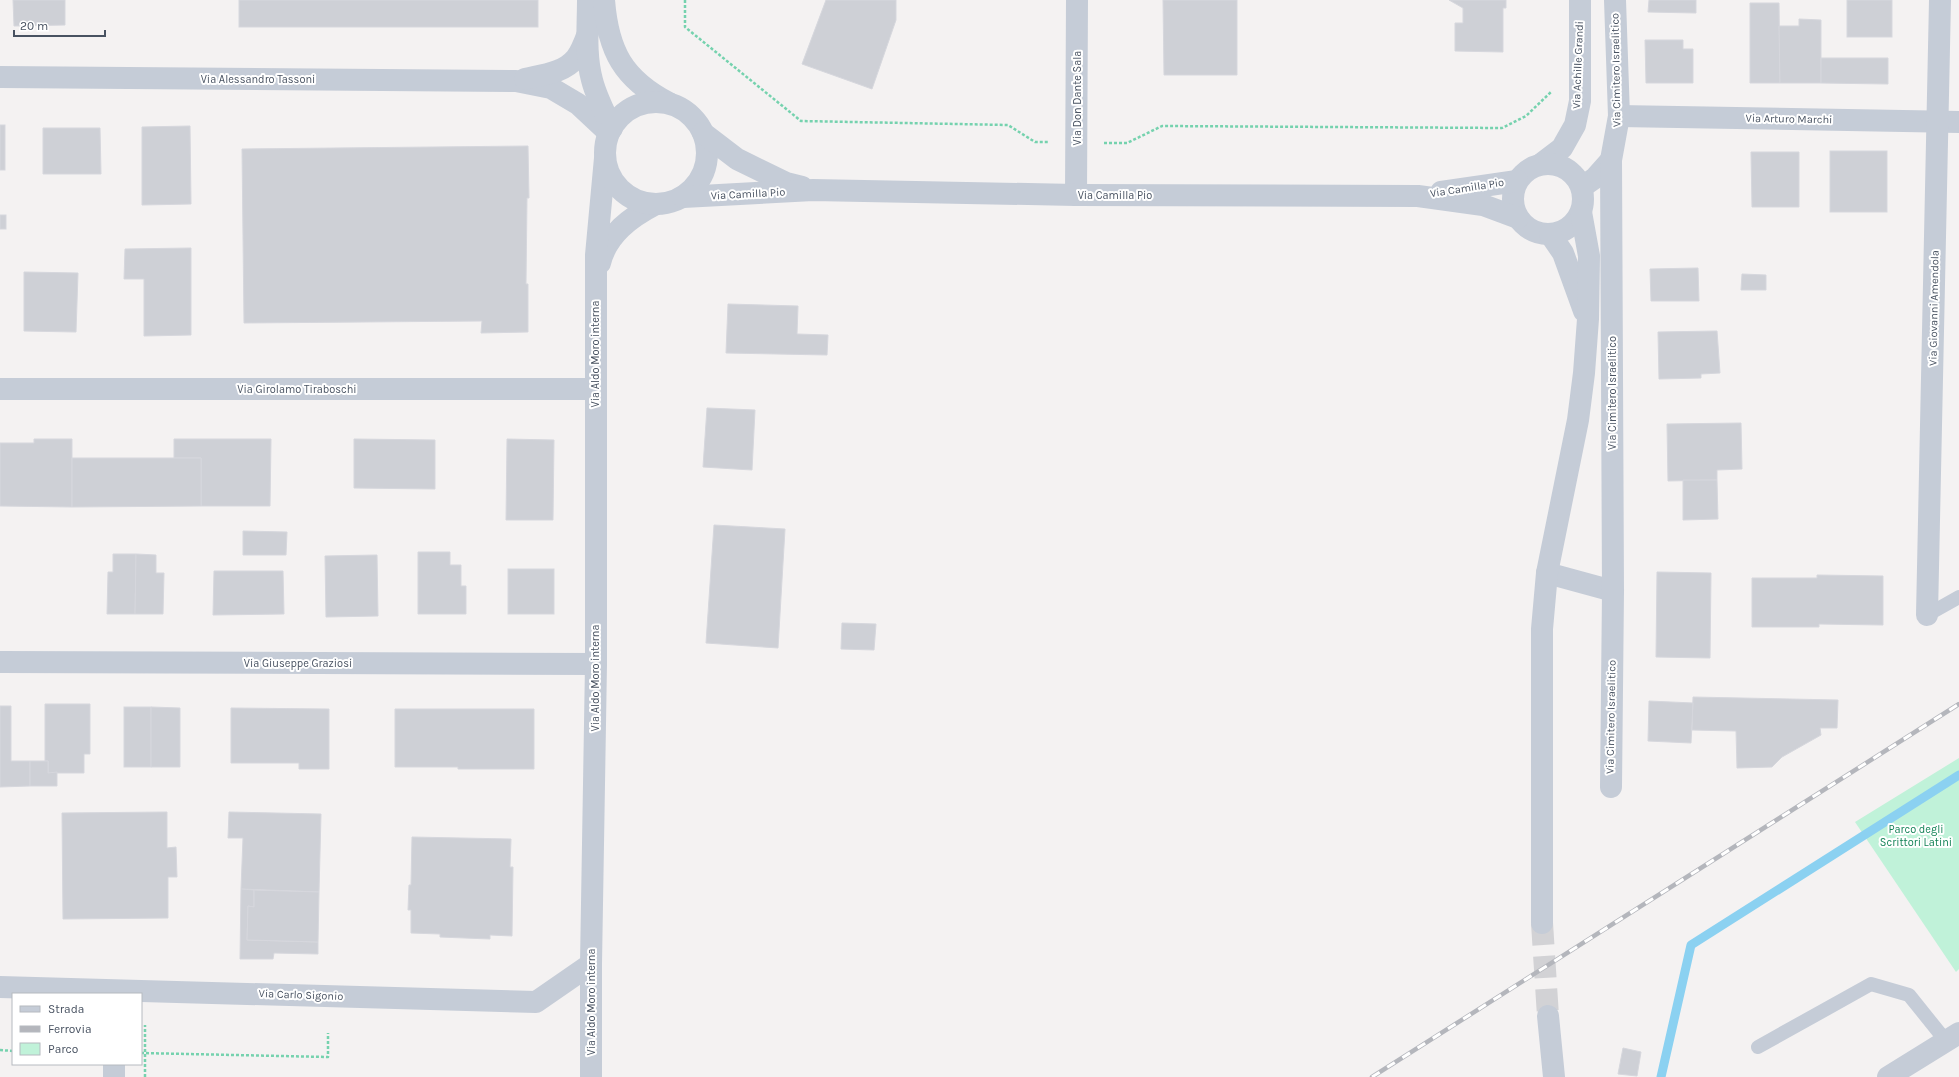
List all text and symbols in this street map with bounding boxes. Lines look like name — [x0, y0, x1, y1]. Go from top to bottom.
scale bar — [14, 12, 105, 38]
street label: Via Cimitero Israelitico — [1609, 13, 1623, 127]
text: 20 m — [20, 19, 48, 33]
street label: Via Achille Grandi — [1570, 21, 1586, 109]
street label: Via Don Dante Sala — [1071, 51, 1084, 145]
street label: Via Alessandro Tassoni — [201, 73, 315, 86]
street label: Via Arturo Marchi — [1746, 112, 1832, 126]
street label: Via Camilla Pio — [1429, 176, 1505, 200]
street label: Via Camilla Pio — [710, 186, 786, 202]
street label: Via Camilla Pio — [1078, 189, 1152, 202]
street label: Via Giovanni Amendola — [1926, 250, 1942, 366]
street label: Via Aldo Moro interna — [589, 301, 602, 407]
street label: Via Cimitero Israelitico — [1606, 336, 1619, 450]
street label: Via Girolamo Tiraboschi — [237, 383, 357, 396]
street label: Via Aldo Moro interna — [589, 625, 602, 731]
street label: Via Giuseppe Graziosi — [244, 657, 352, 670]
street label: Via Cimitero Israelitico — [1604, 660, 1618, 774]
park label: Parco degli Scrittori Latini — [1880, 823, 1952, 849]
street label: Via Aldo Moro interna — [585, 949, 598, 1055]
street label: Via Carlo Sigonio — [258, 987, 344, 1003]
legend — [12, 993, 142, 1065]
text: Strada — [48, 1002, 84, 1016]
text: Ferrovia — [48, 1022, 92, 1036]
text: Parco — [48, 1042, 78, 1056]

